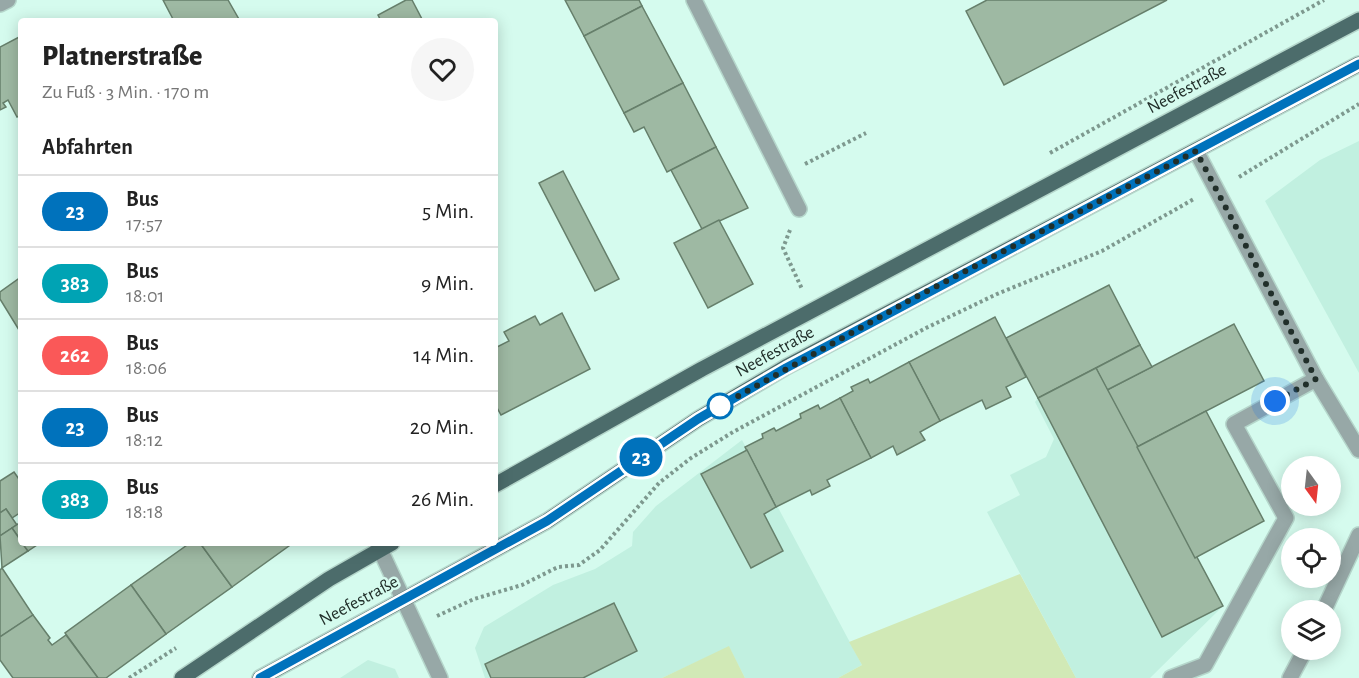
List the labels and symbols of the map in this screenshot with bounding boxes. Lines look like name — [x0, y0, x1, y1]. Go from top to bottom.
street label: Neefestraße — [1145, 61, 1229, 117]
street label: Neefestraße — [733, 323, 817, 381]
your location — [1260, 386, 1290, 416]
unlabelled marker — [707, 393, 733, 419]
line badge: 23 — [614, 438, 668, 476]
north arrow — [1281, 456, 1341, 516]
street label: Neefestraße — [317, 573, 401, 629]

